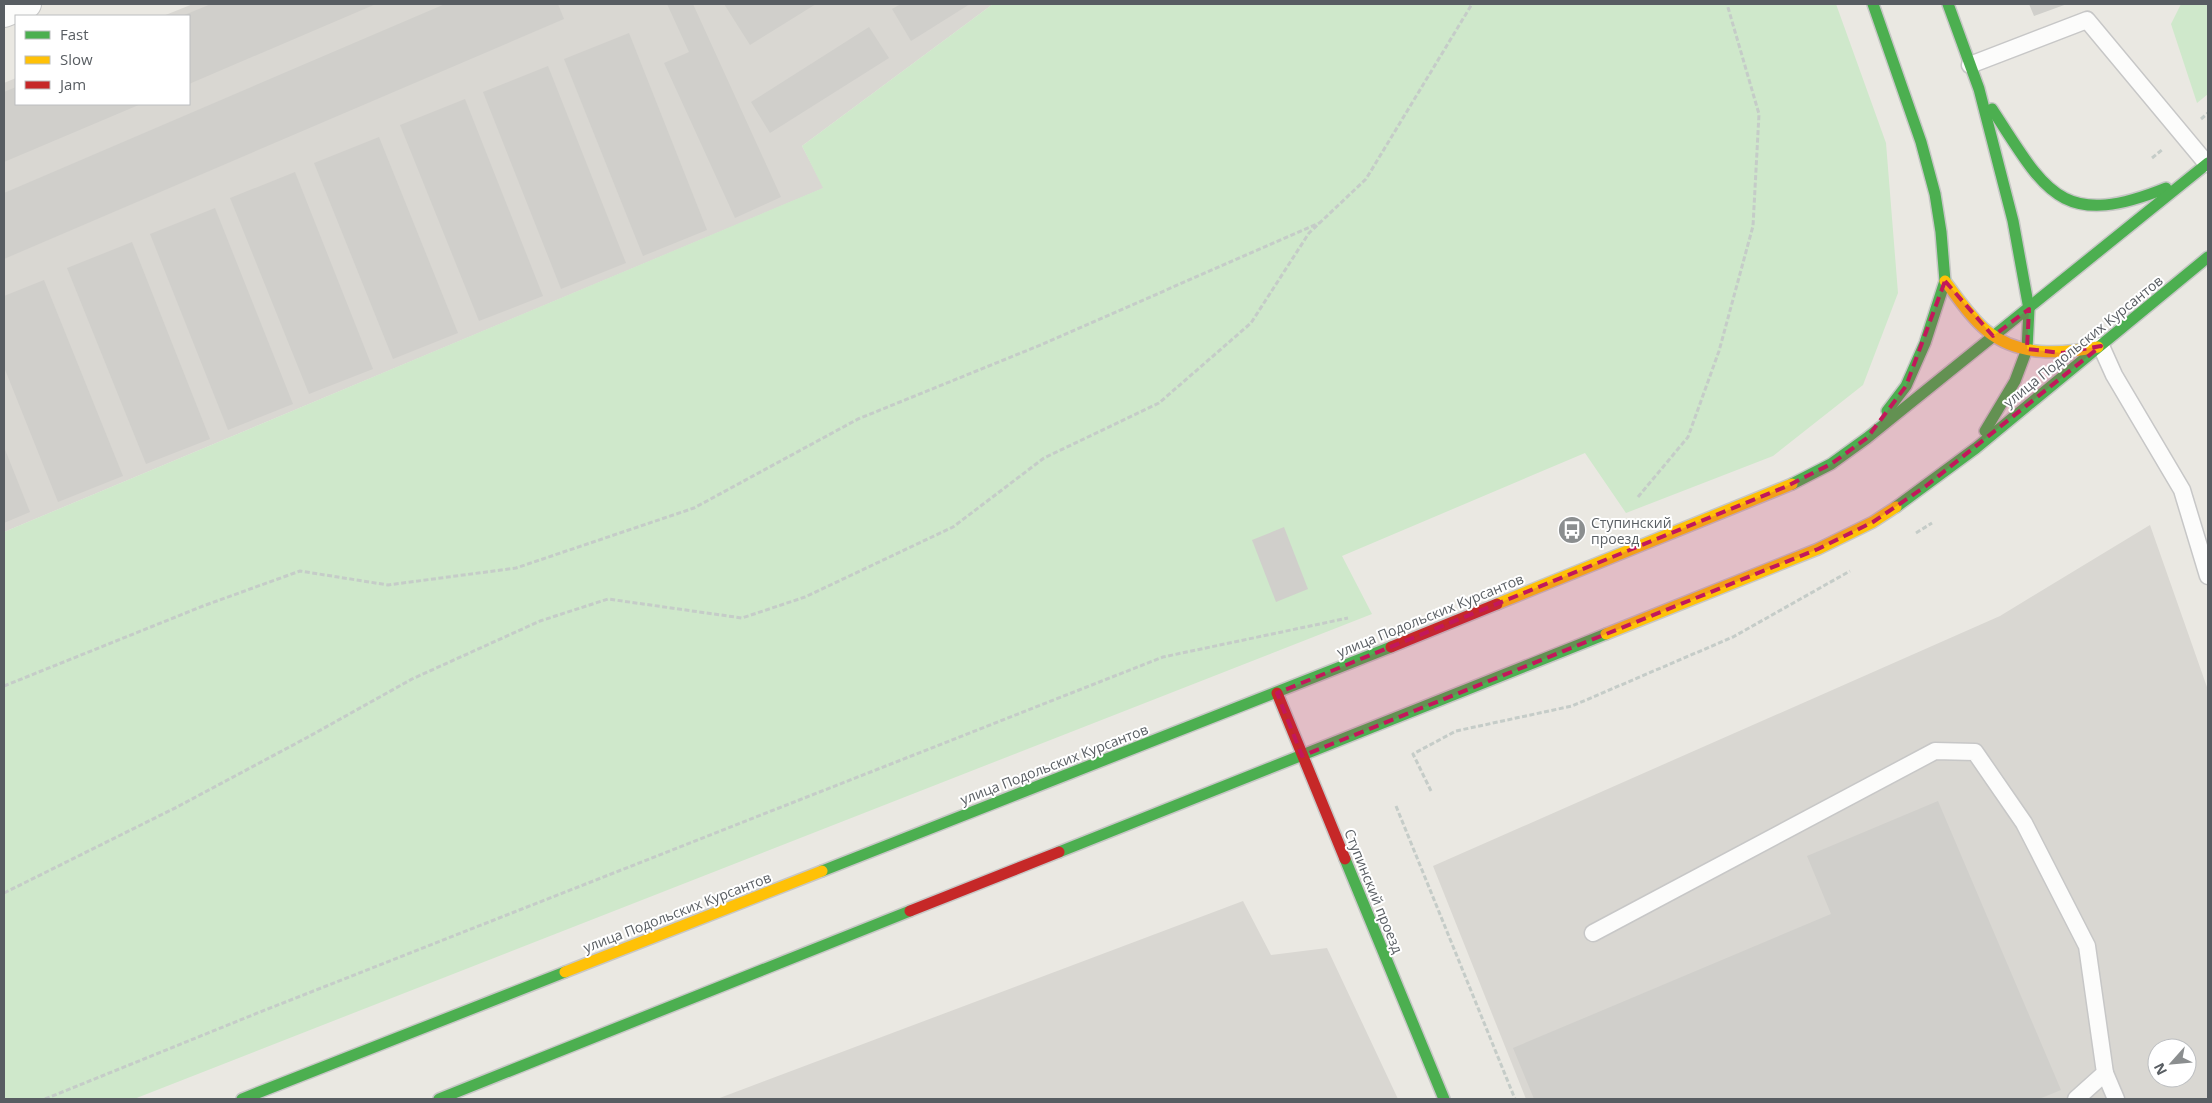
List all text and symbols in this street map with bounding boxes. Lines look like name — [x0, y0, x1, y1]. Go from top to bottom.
legend — [15, 15, 190, 105]
text: Fast — [60, 24, 89, 44]
text: Slow — [60, 49, 93, 69]
text: Jam — [58, 74, 86, 94]
street label: улица Подольских Курсантов — [1999, 271, 2167, 411]
place label: Ступинский проезд — [1591, 513, 1672, 548]
bus stop icon: Ступинский проезд — [1557, 515, 1587, 545]
street label: улица Подольских Курсантов — [1334, 569, 1526, 661]
street label: улица Подольских Курсантов — [957, 719, 1151, 809]
street label: Ступинский проезд — [1340, 826, 1408, 956]
street label: улица Подольских Курсантов — [580, 867, 774, 957]
north arrow — [2147, 1038, 2197, 1088]
text: N — [2149, 1060, 2171, 1079]

